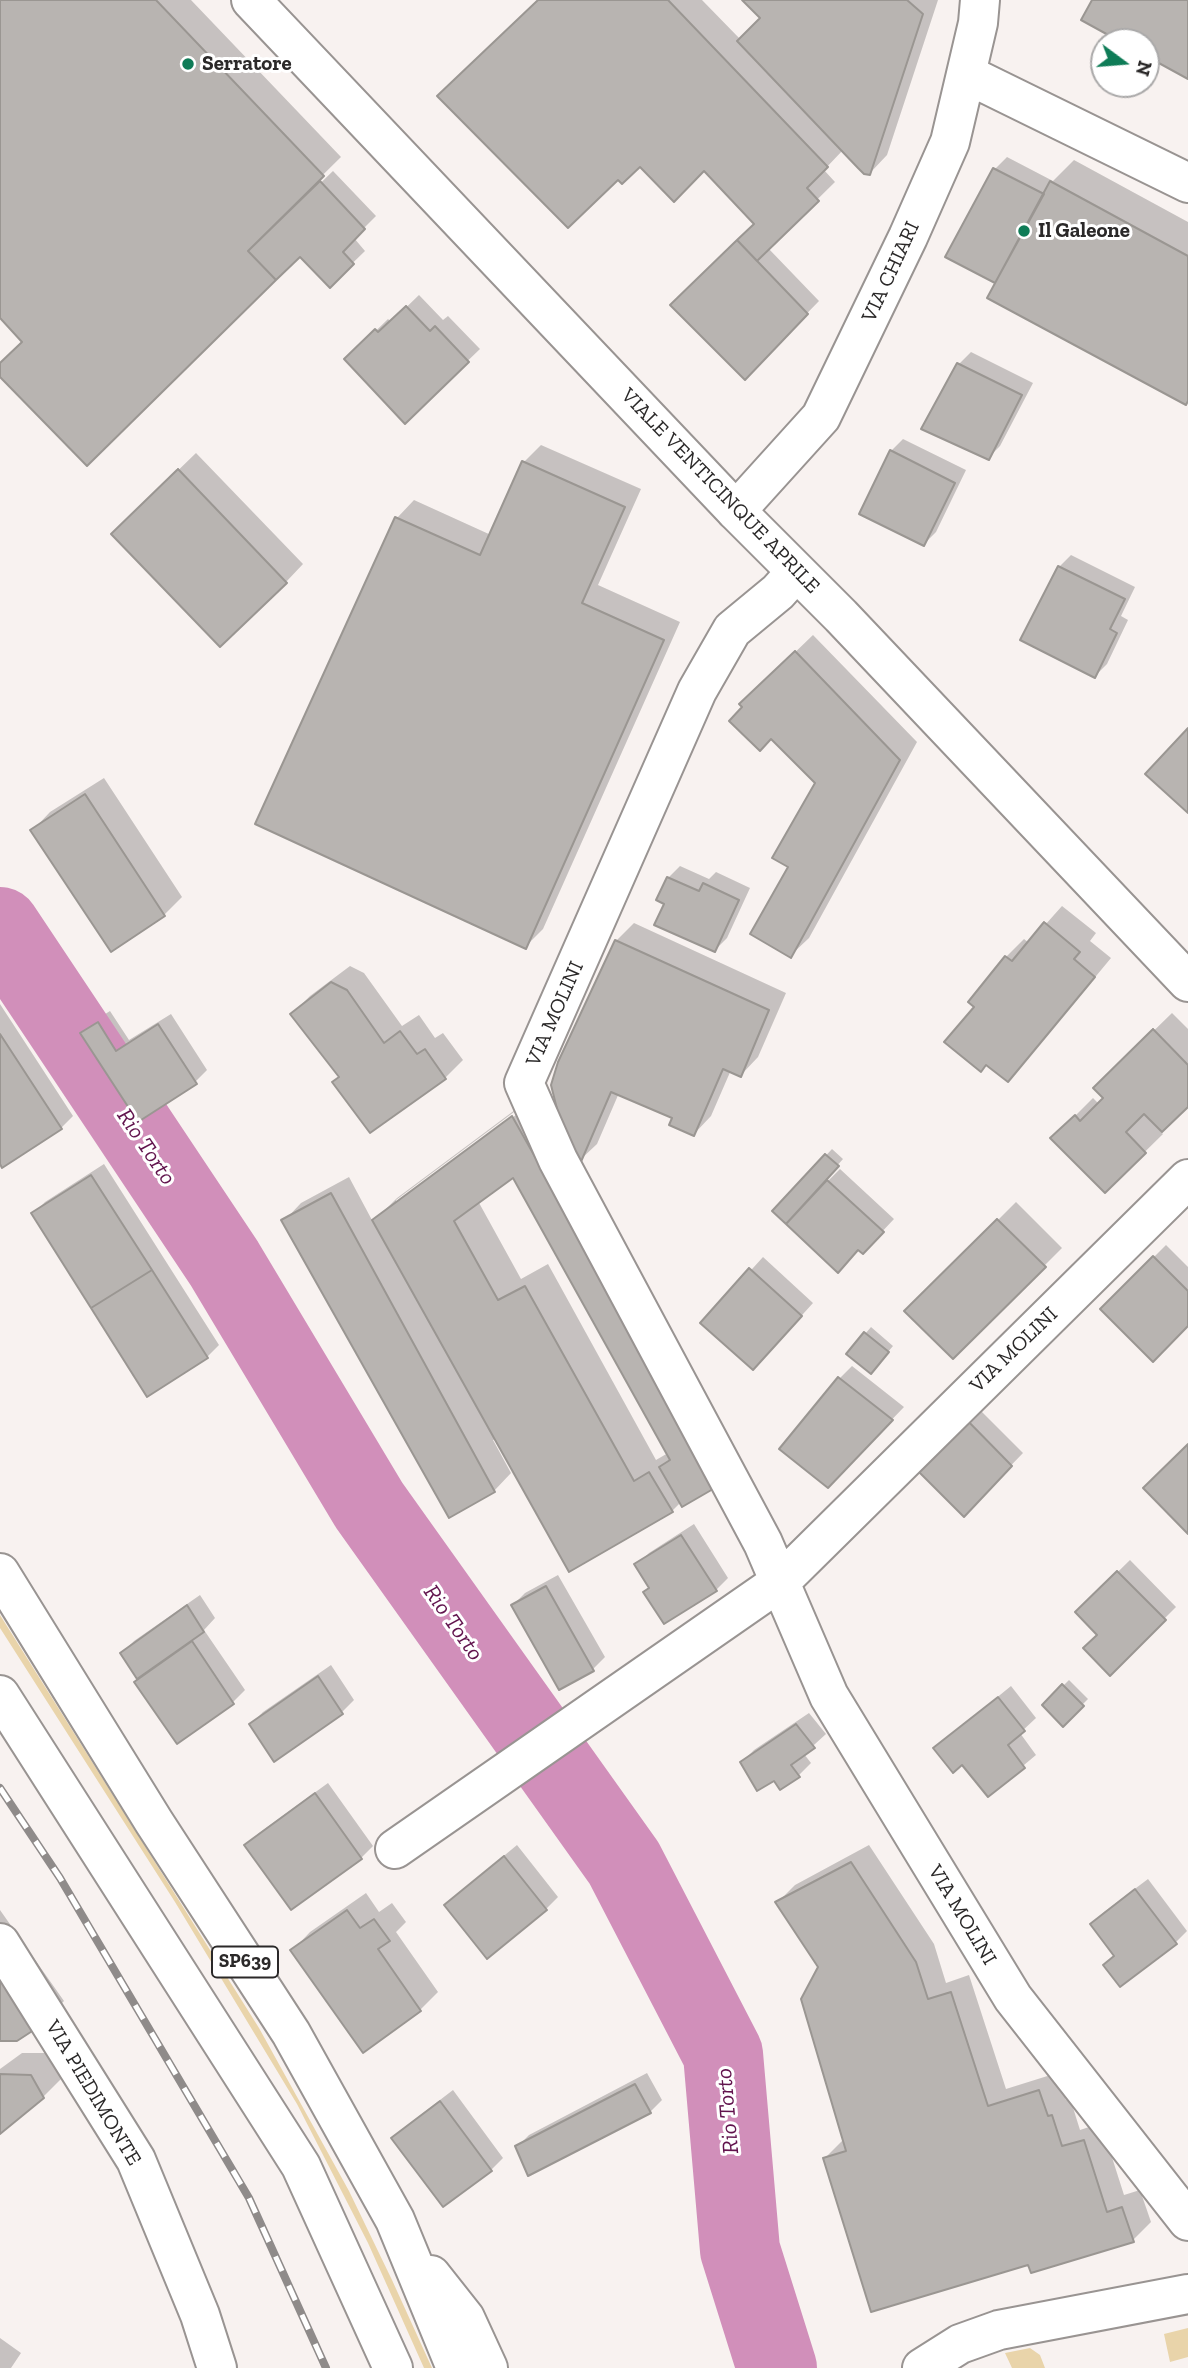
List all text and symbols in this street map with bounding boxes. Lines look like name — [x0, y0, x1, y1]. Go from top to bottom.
north arrow — [1090, 28, 1160, 98]
place label: Serratore — [202, 51, 292, 77]
marker: Serratore — [180, 56, 196, 72]
text: N — [1131, 58, 1157, 78]
street label: VIA CHIARI — [857, 218, 925, 326]
place label: Il Galeone — [1038, 218, 1130, 244]
marker: Il Galeone — [1016, 223, 1032, 239]
street label: VIALE VENTICINQUE APRILE — [615, 383, 825, 599]
street label: VIA MOLINI — [521, 957, 589, 1071]
water label: Rio Torto — [110, 1104, 182, 1190]
street label: VIA MOLINI — [965, 1302, 1063, 1398]
water label: Rio Torto — [417, 1580, 489, 1666]
street label: VIA MOLINI — [922, 1860, 1002, 1970]
road number: SP639 — [212, 1946, 278, 1978]
street label: VIA PIEDIMONTE — [40, 2016, 146, 2170]
water label: Rio Torto — [710, 2067, 746, 2155]

